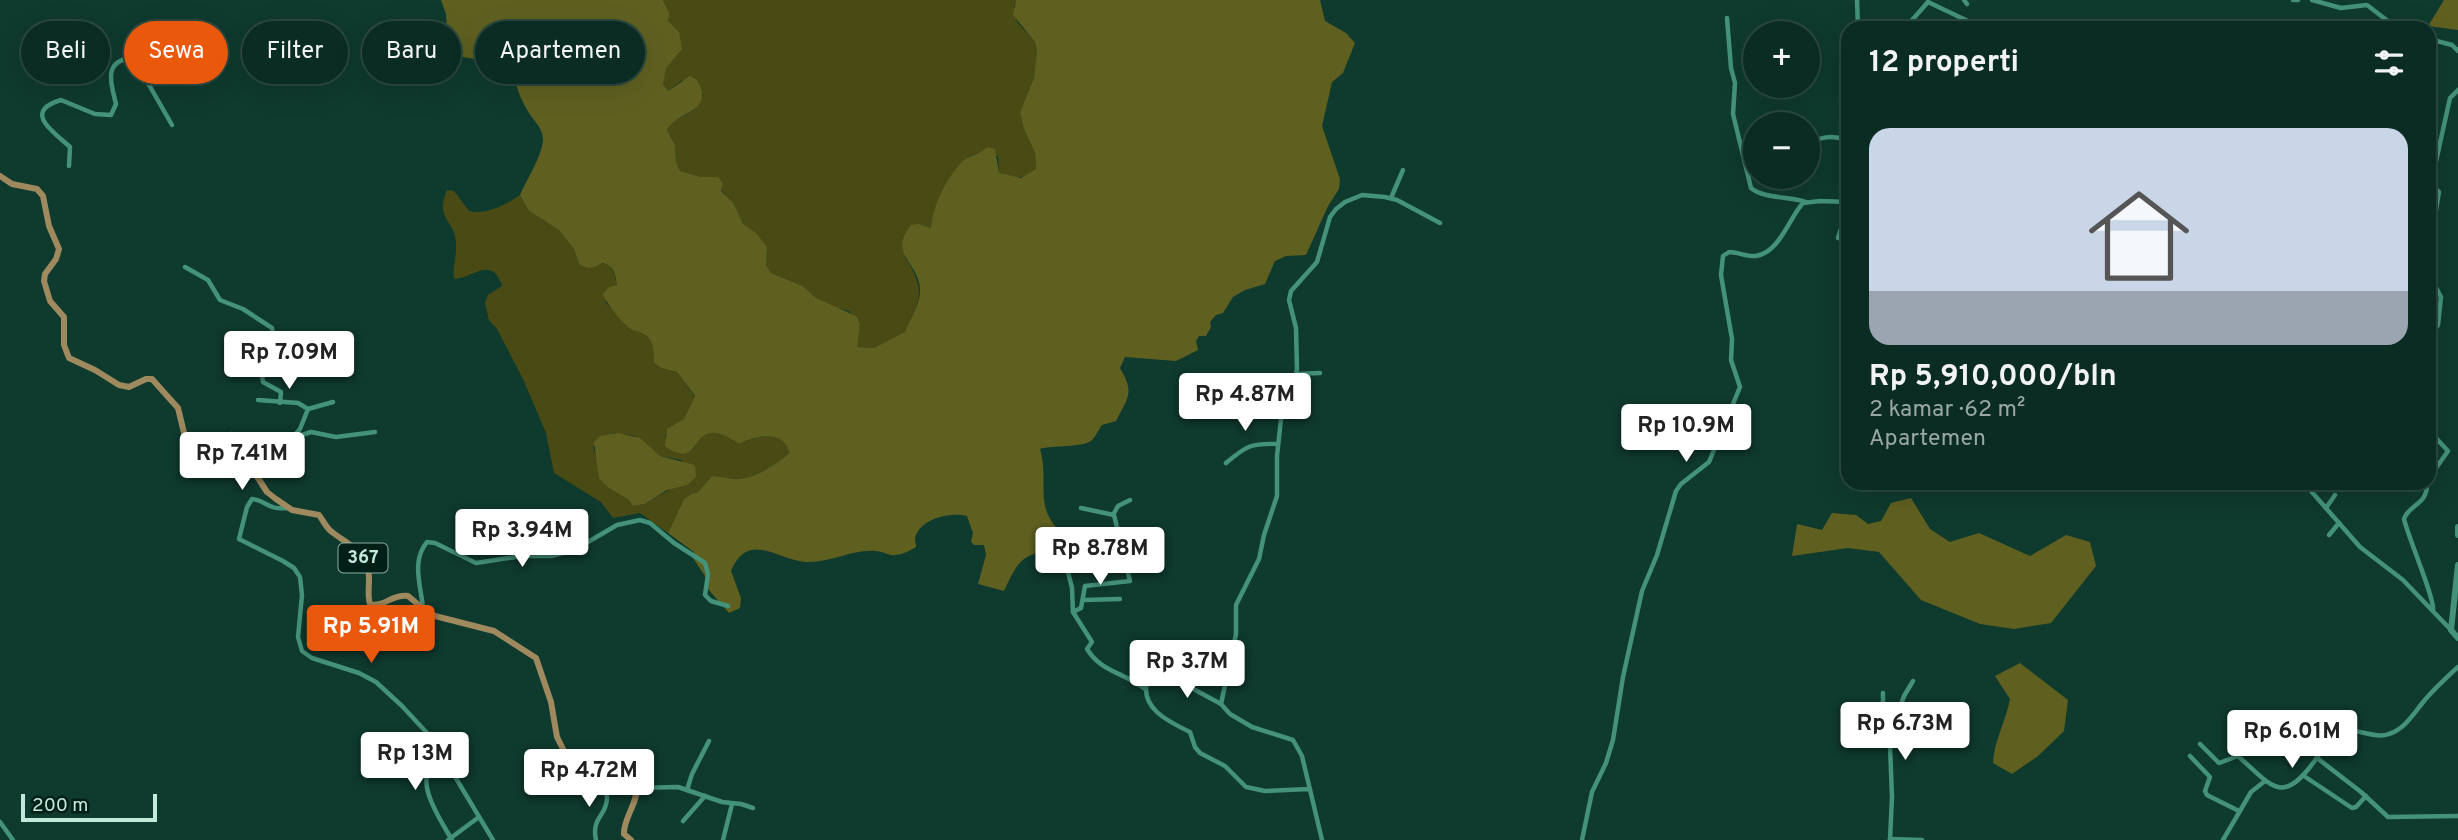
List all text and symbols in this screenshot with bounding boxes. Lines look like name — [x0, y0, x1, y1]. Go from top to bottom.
chip: Beli — [21, 21, 110, 84]
chip: Sewa — [124, 21, 228, 84]
chip: Filter — [242, 21, 348, 84]
chip: Baru — [362, 21, 461, 84]
chip: Apartemen — [475, 21, 645, 84]
map controls — [1743, 21, 1820, 189]
button: + — [1743, 21, 1820, 98]
icon: filters — [2370, 44, 2408, 82]
text: 12 properti — [1869, 45, 2019, 82]
button: − — [1743, 112, 1820, 189]
icon: home — [2076, 173, 2202, 299]
pin: Rp 7.09M — [217, 332, 361, 391]
text: Rp 7.09M — [240, 339, 338, 368]
text: Rp 5,910,000/bln — [1869, 359, 2117, 396]
pin: Rp 4.87M — [1173, 374, 1317, 433]
text: Rp 4.87M — [1195, 381, 1295, 410]
text: 2 kamar · 62 m² — [1869, 396, 2025, 425]
pin: Rp 10.9M — [1614, 405, 1758, 464]
text: Rp 10.9M — [1637, 412, 1735, 441]
text: Apartemen — [1869, 425, 1986, 454]
pin: Rp 7.41M — [170, 433, 314, 492]
text: Rp 7.41M — [196, 440, 288, 469]
pin: Rp 3.94M — [450, 510, 594, 569]
text: Rp 3.94M — [471, 517, 573, 546]
pin: Rp 8.78M — [1028, 528, 1172, 587]
text: Rp 8.78M — [1051, 535, 1149, 564]
road number: 367 — [338, 544, 388, 572]
pin: Rp 5.91M — [299, 606, 443, 665]
text: Rp 5.91M — [323, 613, 419, 642]
pin: Rp 3.7M — [1122, 640, 1252, 700]
text: Rp 3.7M — [1146, 648, 1228, 677]
pin: Rp 6.73M — [1833, 702, 1977, 762]
text: Rp 6.73M — [1857, 710, 1953, 739]
pin: Rp 6.01M — [2220, 710, 2364, 770]
text: Rp 6.01M — [2243, 718, 2341, 747]
pin: Rp 13M — [358, 732, 472, 792]
text: Rp 13M — [377, 740, 453, 769]
pin: Rp 4.72M — [517, 750, 661, 809]
text: Rp 4.72M — [540, 757, 638, 786]
scale bar — [21, 791, 158, 823]
text: 200 m — [32, 794, 88, 818]

